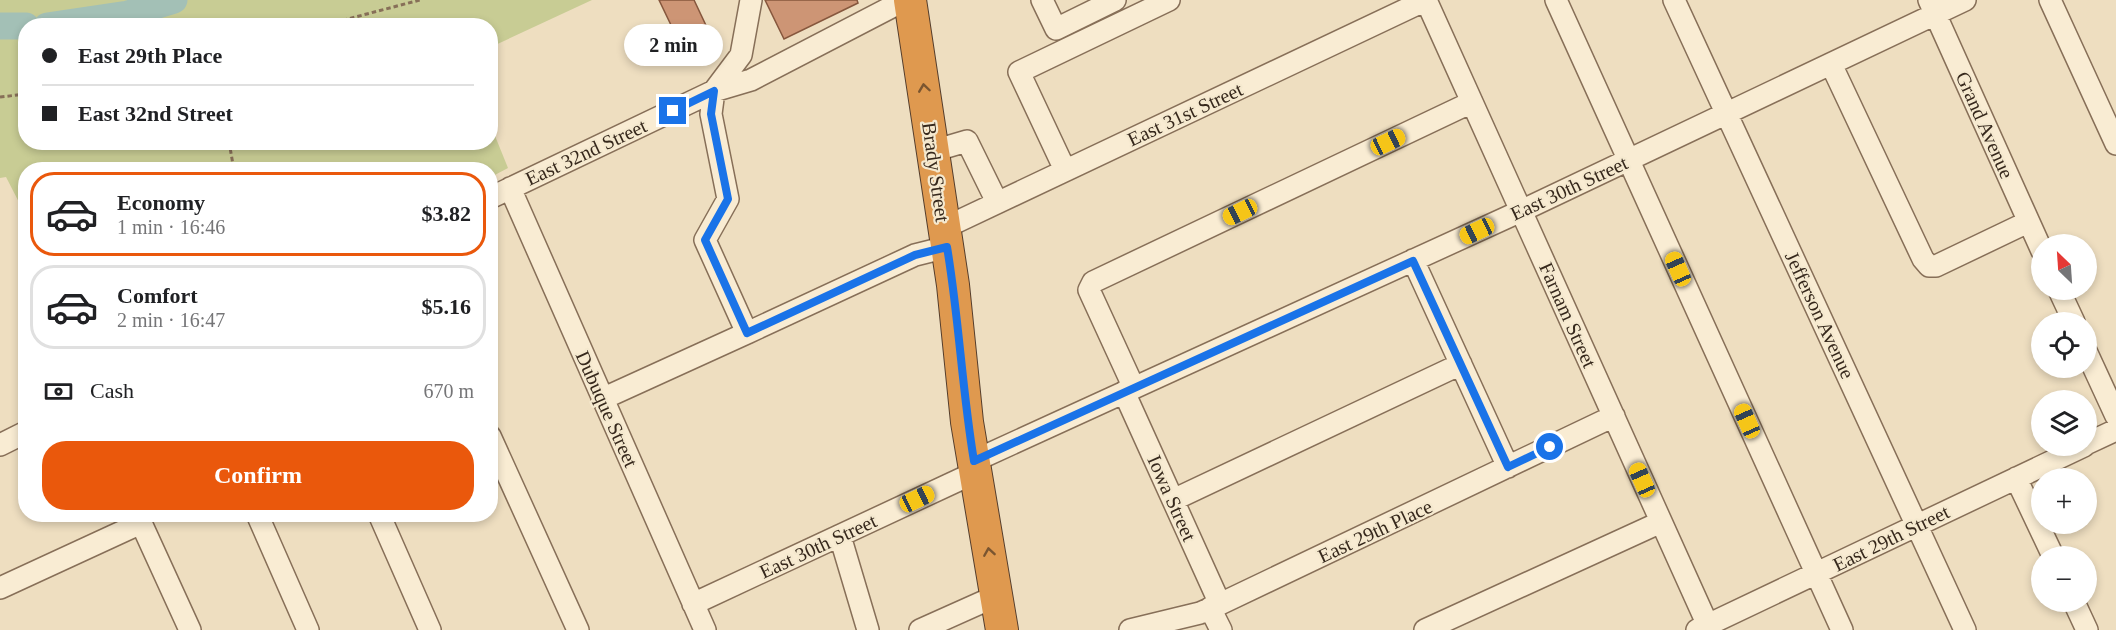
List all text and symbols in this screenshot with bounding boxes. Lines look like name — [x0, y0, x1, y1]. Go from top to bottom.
callout: 2 min — [624, 24, 722, 66]
text: 2 min — [649, 34, 698, 56]
text: East 29th Place — [78, 43, 222, 68]
street label: Grand Avenue — [1952, 68, 2018, 182]
street label: East 31st Street — [1124, 78, 1246, 150]
one-way arrow — [919, 84, 931, 93]
route end — [659, 97, 686, 124]
text: East 32nd Street — [78, 101, 233, 126]
street label: East 32nd Street — [522, 114, 650, 190]
street label: Brady Street — [917, 121, 954, 224]
car — [1368, 126, 1408, 158]
street label: East 30th Street — [1507, 151, 1631, 225]
icon: car — [45, 187, 99, 241]
text: Economy — [117, 190, 205, 215]
car — [1220, 196, 1260, 228]
text: $3.82 — [422, 201, 471, 226]
car — [1457, 215, 1497, 247]
text: 1 min · 16:46 — [117, 216, 225, 238]
north arrow — [2031, 234, 2097, 300]
map controls — [2031, 234, 2097, 612]
street label: Jefferson Avenue — [1781, 248, 1859, 382]
car — [1662, 249, 1694, 289]
street label: Farnam Street — [1535, 259, 1601, 371]
icon: car — [45, 280, 99, 334]
text: Comfort — [117, 283, 198, 308]
text: $5.16 — [422, 294, 471, 319]
text: 2 min · 16:47 — [117, 309, 225, 331]
button: locate — [2031, 312, 2097, 378]
street label: Dubuque Street — [571, 347, 643, 471]
icon: cash — [42, 375, 75, 408]
text: Cash — [90, 378, 134, 403]
text: 670 m — [423, 380, 474, 402]
button: layers — [2031, 390, 2097, 456]
car — [1731, 401, 1763, 441]
route start — [1536, 433, 1563, 460]
button: Confirm — [42, 441, 474, 510]
street label: Iowa Street — [1143, 452, 1201, 545]
car — [1626, 460, 1658, 500]
button: + — [2031, 468, 2097, 534]
car — [897, 483, 937, 515]
street label: East 29th Place — [1314, 495, 1436, 567]
street label: East 29th Street — [1829, 500, 1953, 576]
street label: East 30th Street — [756, 509, 880, 583]
button: − — [2031, 546, 2097, 612]
one-way arrow — [983, 547, 995, 556]

